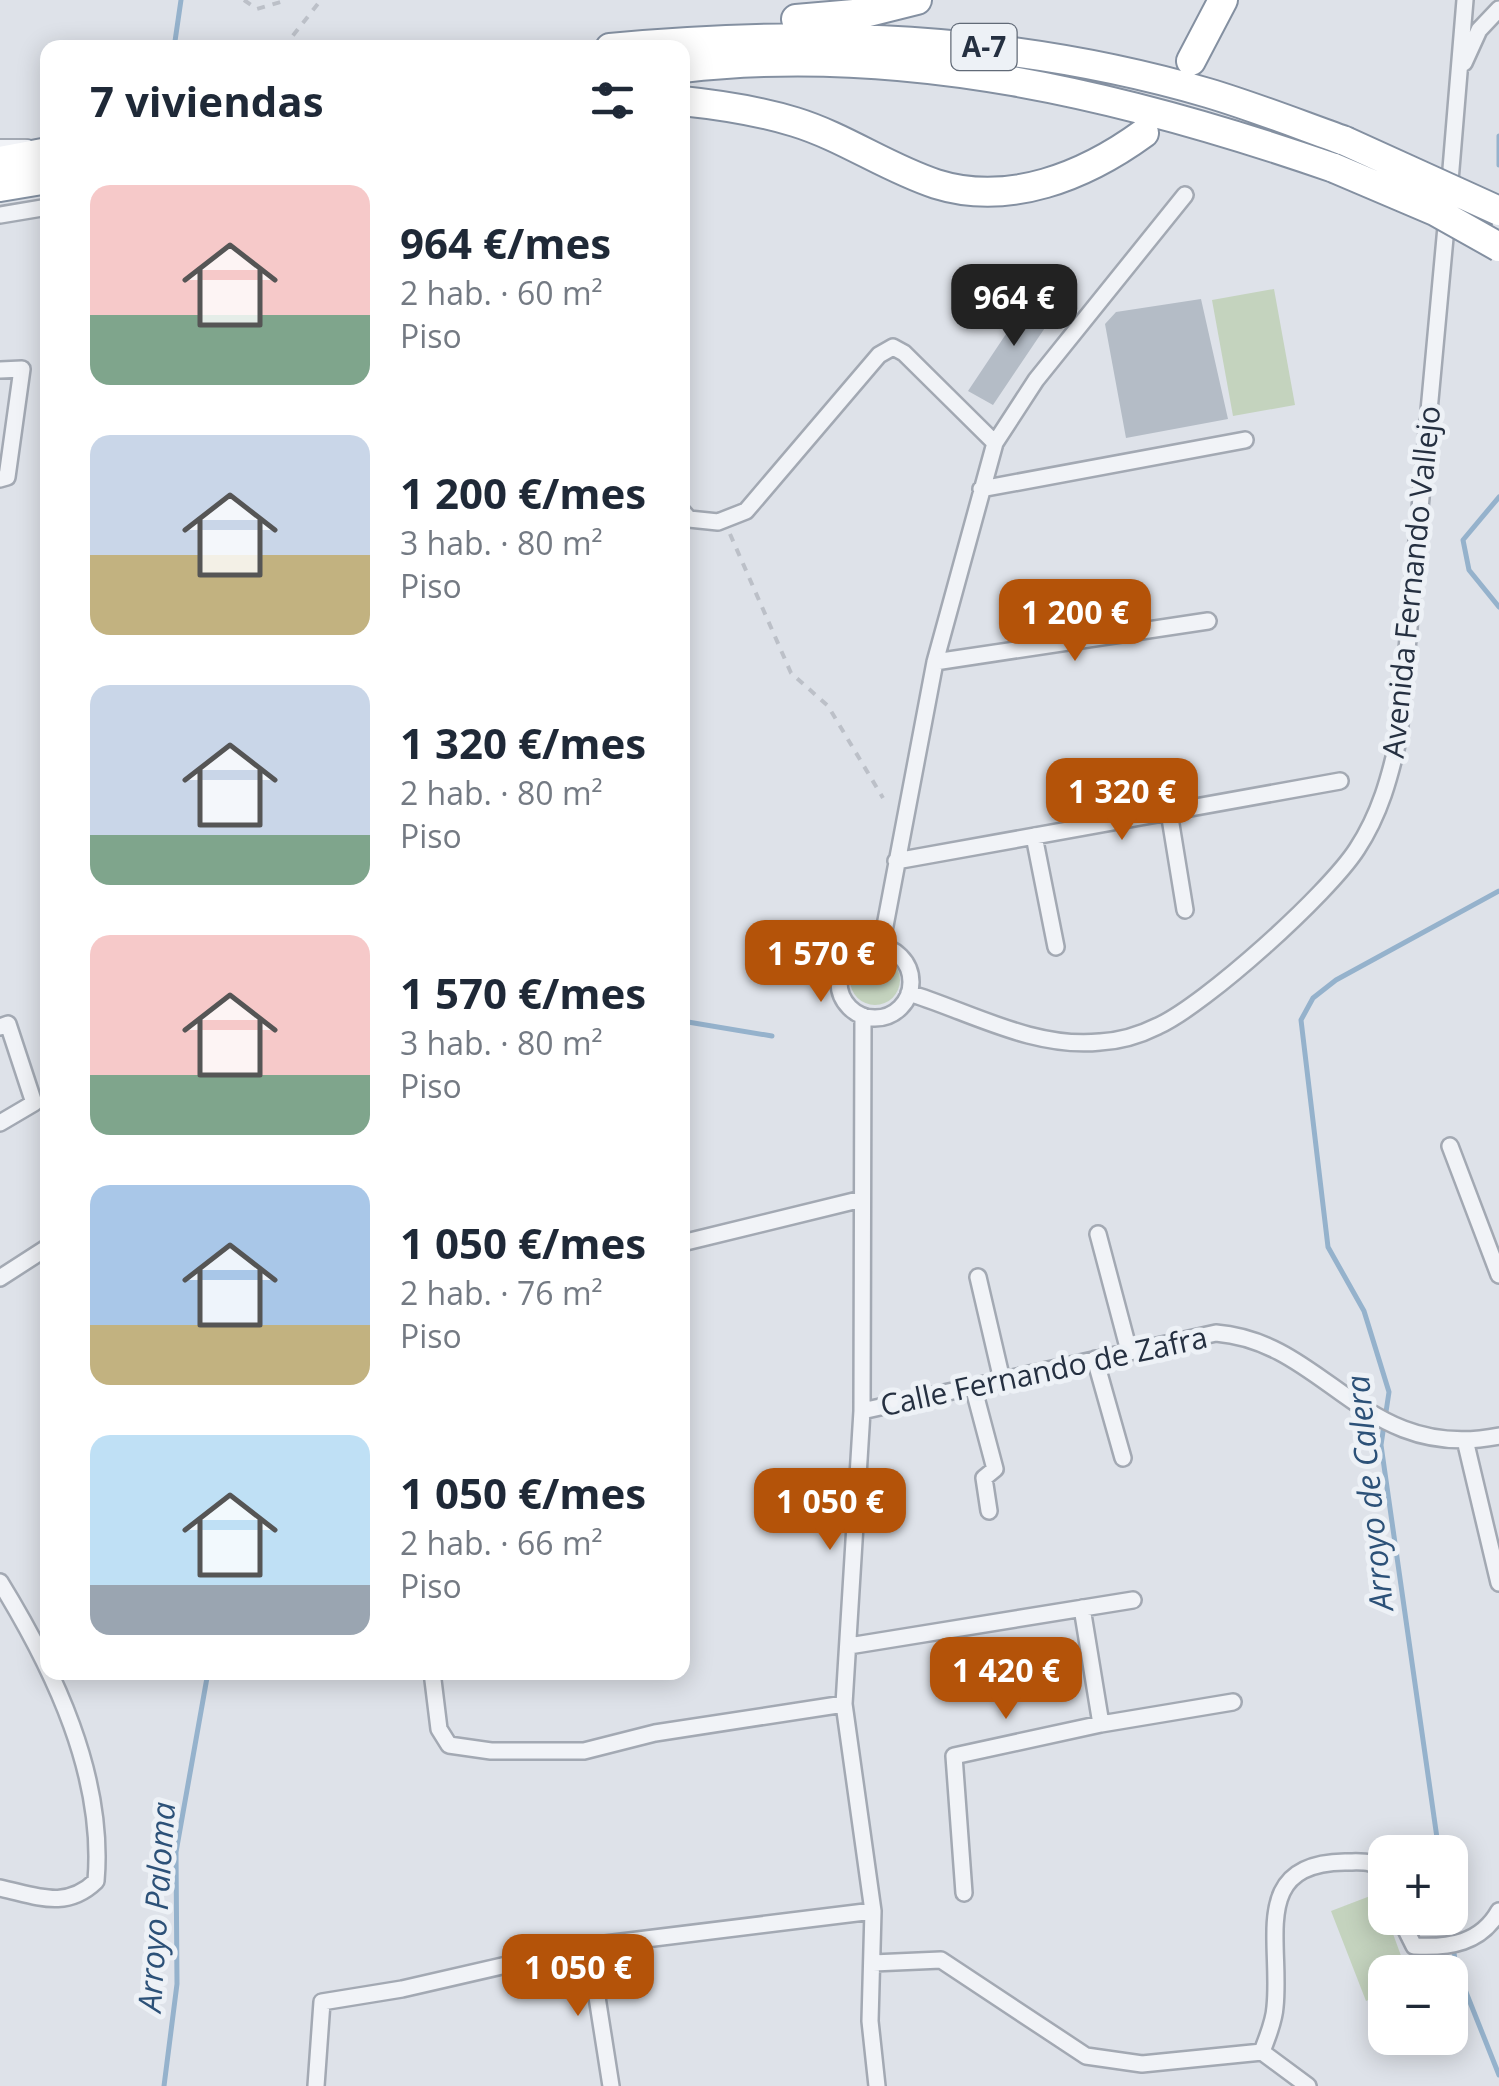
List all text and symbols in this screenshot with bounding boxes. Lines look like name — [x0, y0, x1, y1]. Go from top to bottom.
road number: A-7 — [952, 24, 1016, 70]
text: 7 viviendas — [90, 72, 324, 129]
icon: filters — [585, 73, 640, 128]
text: 964 €/mes — [400, 214, 611, 271]
icon: home — [170, 225, 290, 345]
pin: 964 € — [944, 264, 1084, 349]
text: 2 hab. · 60 m² — [400, 271, 603, 314]
text: 964 € — [973, 275, 1055, 318]
text: Piso — [400, 314, 462, 357]
street label: Avenida Fernando Vallejo — [1372, 404, 1449, 760]
text: 1 200 €/mes — [400, 464, 646, 521]
icon: home — [170, 475, 290, 595]
text: 3 hab. · 80 m² — [400, 521, 603, 564]
text: Piso — [400, 564, 462, 607]
pin: 1 200 € — [983, 579, 1167, 664]
text: 1 200 € — [1021, 590, 1129, 633]
text: 1 320 €/mes — [400, 714, 646, 771]
icon: home — [170, 725, 290, 845]
pin: 1 320 € — [1030, 758, 1214, 843]
text: 1 320 € — [1068, 769, 1176, 812]
text: 2 hab. · 80 m² — [400, 771, 603, 814]
text: Piso — [400, 814, 462, 857]
pin: 1 570 € — [729, 920, 913, 1005]
text: 1 570 € — [767, 931, 875, 974]
text: 1 570 €/mes — [400, 964, 646, 1021]
icon: home — [170, 975, 290, 1095]
text: 3 hab. · 80 m² — [400, 1021, 603, 1064]
text: Piso — [400, 1064, 462, 1107]
text: 1 050 €/mes — [400, 1214, 646, 1271]
icon: home — [170, 1225, 290, 1345]
text: 2 hab. · 76 m² — [400, 1271, 603, 1314]
text: Piso — [400, 1314, 462, 1357]
street label: Calle Fernando de Zafra — [876, 1316, 1211, 1425]
water label: Arroyo de Calera — [1335, 1373, 1402, 1615]
text: 1 050 €/mes — [400, 1464, 646, 1521]
pin: 1 050 € — [738, 1468, 922, 1553]
icon: home — [170, 1475, 290, 1595]
text: 1 050 € — [776, 1479, 884, 1522]
text: 2 hab. · 66 m² — [400, 1521, 603, 1564]
text: Piso — [400, 1564, 462, 1607]
pin: 1 420 € — [914, 1637, 1098, 1722]
text: 1 420 € — [952, 1648, 1060, 1691]
water label: Arroyo Paloma — [127, 1800, 184, 2015]
map controls — [1368, 1835, 1468, 2055]
button: + — [1368, 1835, 1468, 1935]
pin: 1 050 € — [486, 1934, 670, 2019]
text: 1 050 € — [524, 1945, 632, 1988]
button: − — [1368, 1955, 1468, 2055]

